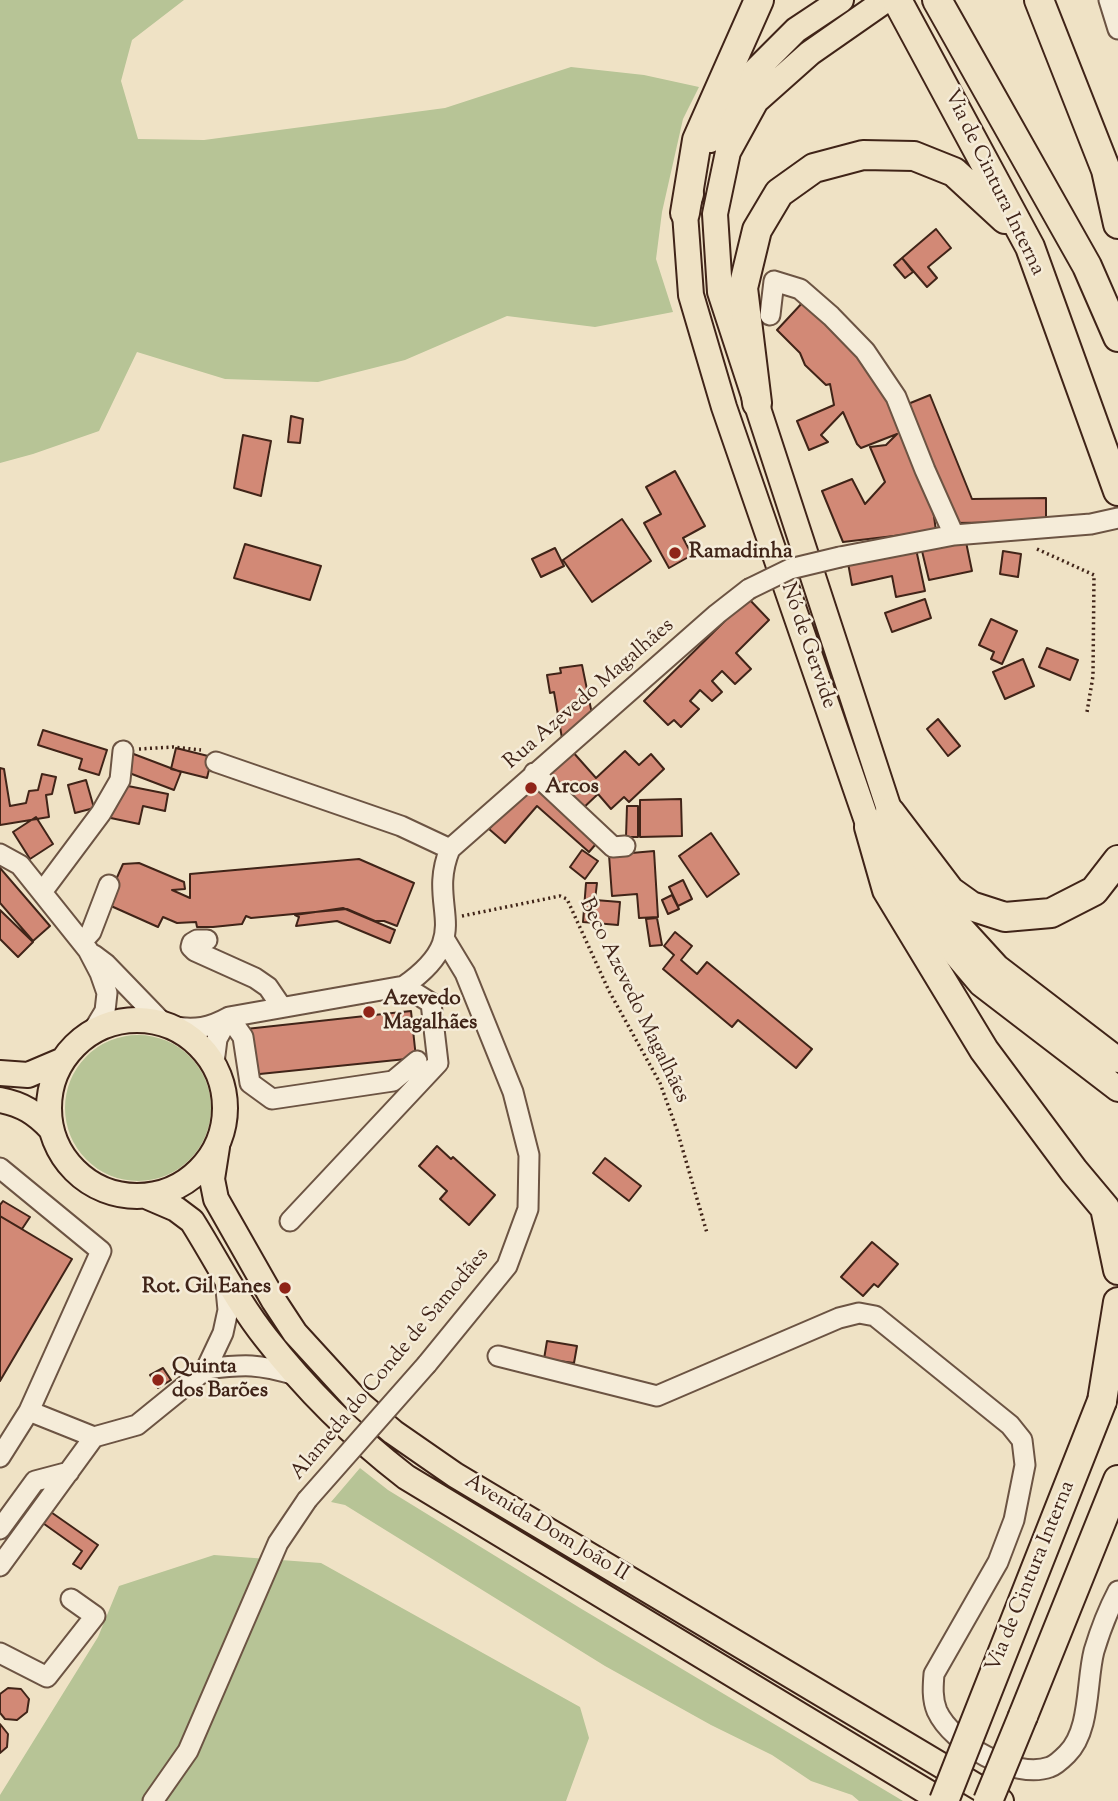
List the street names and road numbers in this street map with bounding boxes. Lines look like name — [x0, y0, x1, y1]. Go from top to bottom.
street label: Via de Cintura Interna — [937, 86, 1049, 280]
street label: Nó de Gervide — [774, 580, 840, 712]
street label: Rua Azevedo Magalhães — [500, 614, 680, 776]
street label: Beco Azevedo Magalhães — [572, 894, 694, 1108]
street label: Alameda do Conde de Samodães — [286, 1244, 496, 1486]
street label: Avenida Dom João II — [459, 1470, 633, 1588]
street label: Via de Cintura Interna — [982, 1478, 1082, 1676]

